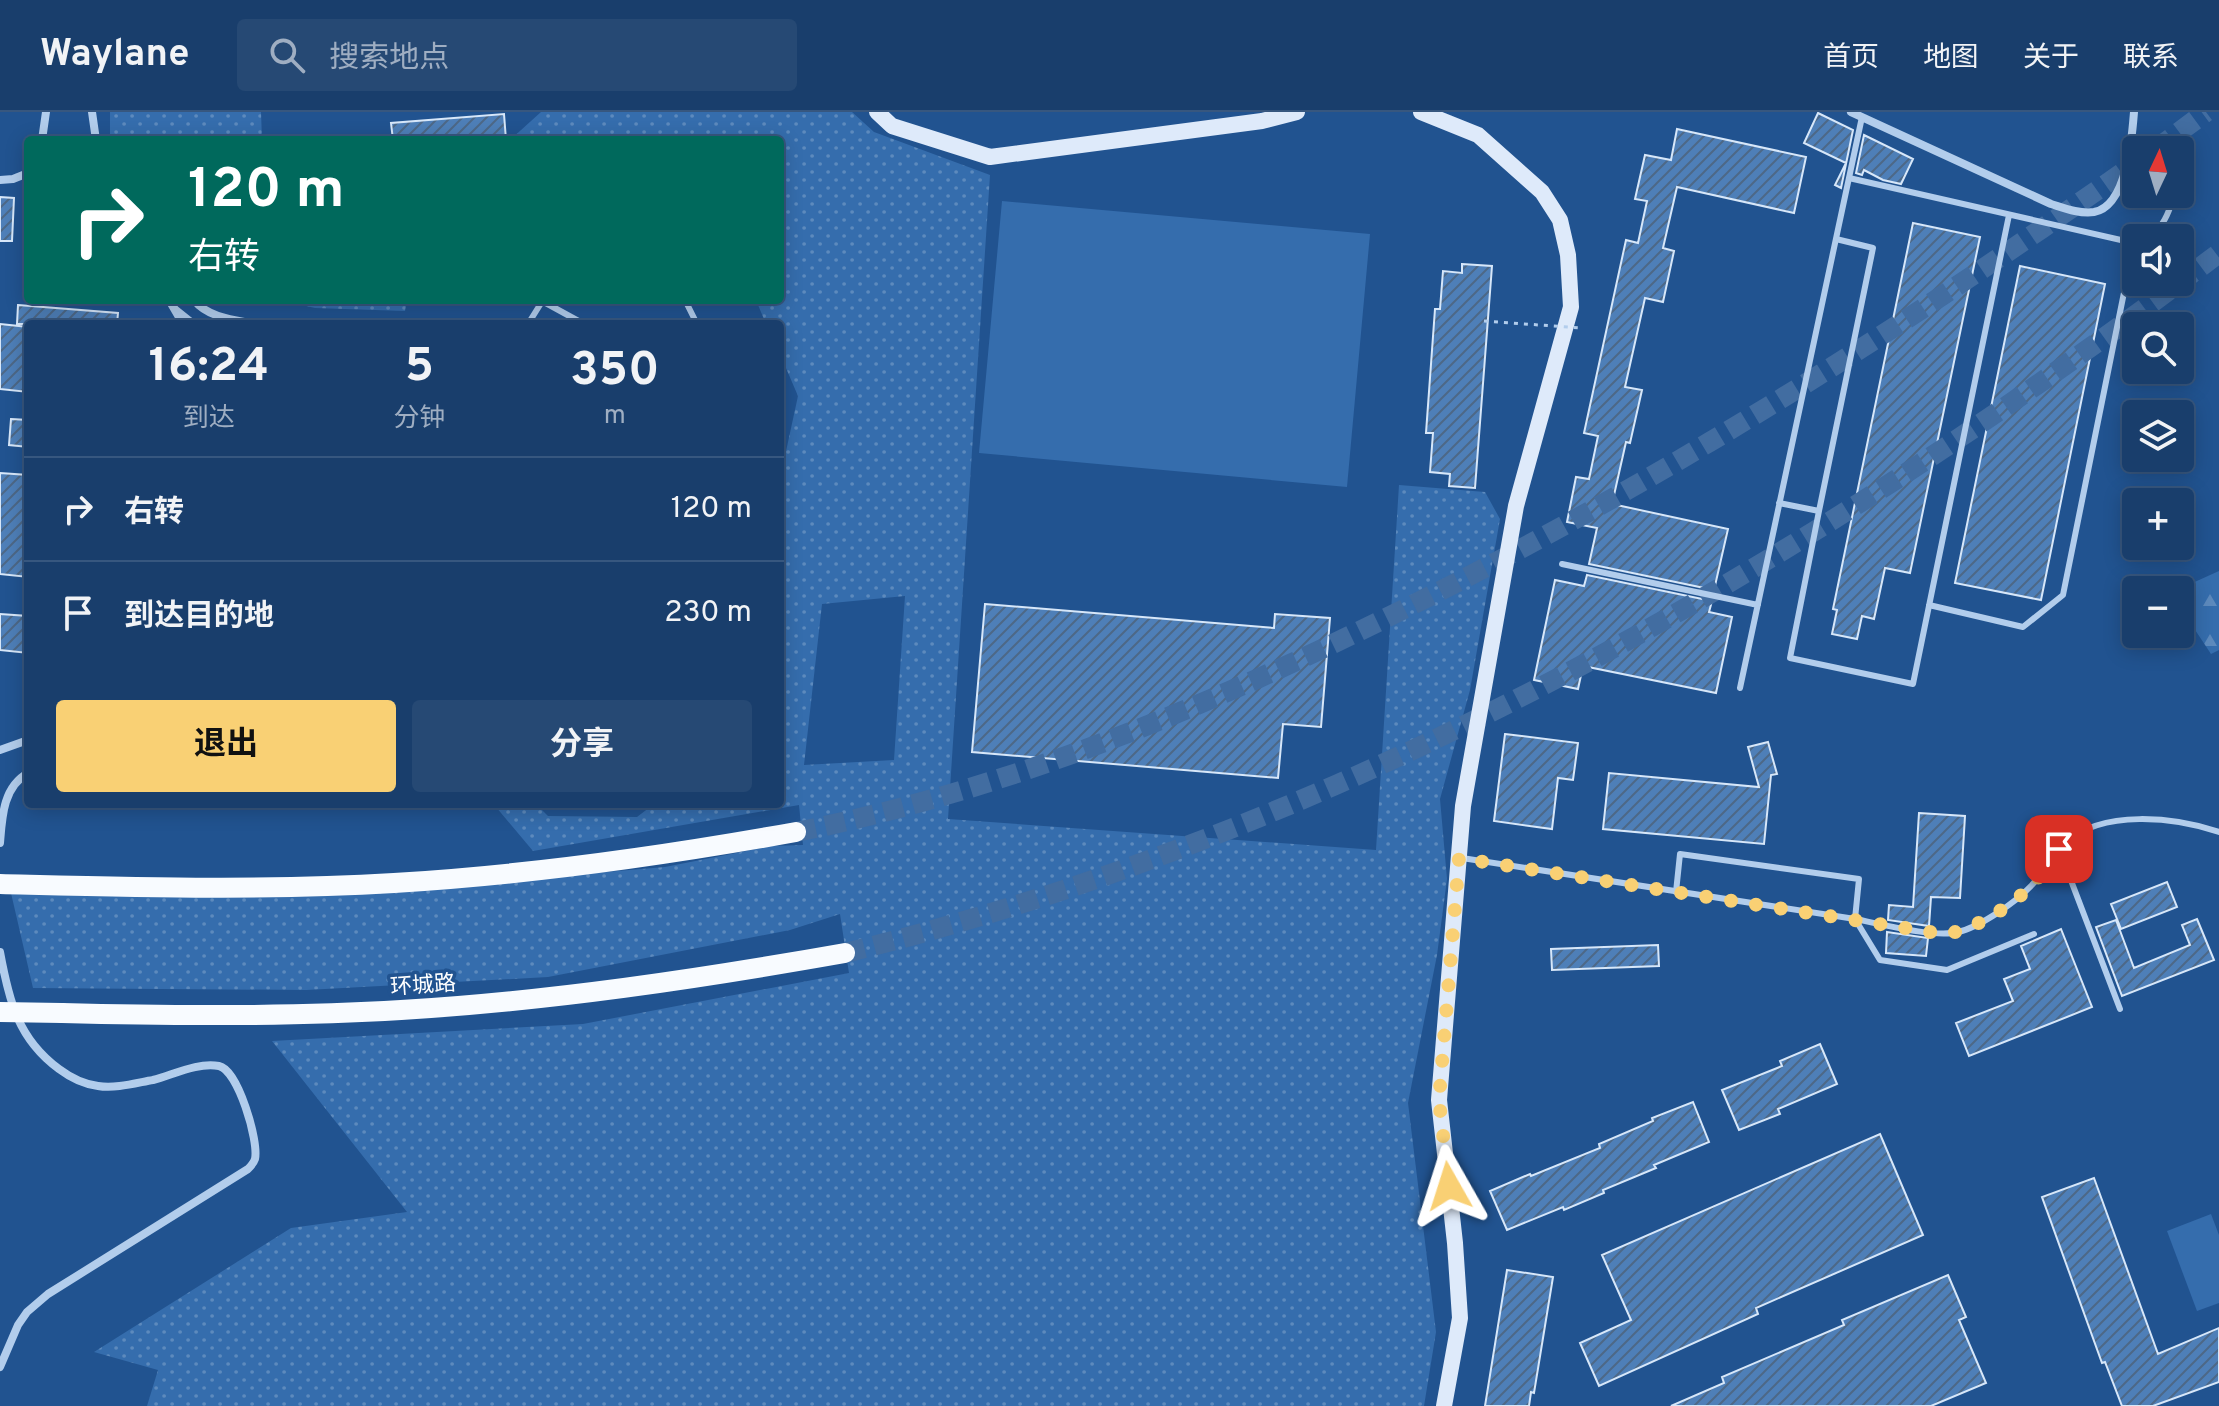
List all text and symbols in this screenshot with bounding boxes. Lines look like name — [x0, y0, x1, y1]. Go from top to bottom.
search box — [237, 19, 797, 91]
text: Waylane — [40, 31, 189, 80]
icon: search — [265, 33, 309, 77]
text: 搜索地点 — [329, 41, 449, 78]
text: 首页 — [1823, 41, 1879, 77]
text: 地图 — [1923, 41, 1979, 77]
text: 关于 — [2023, 41, 2079, 77]
text: 联系 — [2123, 41, 2179, 77]
north arrow — [2122, 136, 2194, 208]
map controls — [2122, 136, 2194, 648]
text: 120 m — [188, 157, 345, 227]
icon: right — [56, 168, 160, 272]
button: sound — [2122, 224, 2194, 296]
text: 右转 — [188, 236, 260, 282]
button: search — [2122, 312, 2194, 384]
text: 16:24 — [148, 338, 269, 398]
text: 5 — [405, 338, 434, 398]
text: 350 — [570, 342, 660, 402]
text: m — [604, 400, 626, 433]
button: layers — [2122, 400, 2194, 472]
text: 到达 — [183, 403, 235, 436]
text: 分钟 — [393, 403, 446, 436]
icon: right — [56, 487, 100, 531]
button: + — [2122, 488, 2194, 560]
text: 120 m — [671, 491, 752, 528]
text: 右转 — [124, 495, 184, 532]
button: − — [2122, 576, 2194, 648]
icon: arrive — [56, 591, 100, 635]
text: 230 m — [664, 595, 752, 632]
text: 到达目的地 — [124, 599, 274, 636]
button: 退出 — [56, 700, 396, 792]
button: 分享 — [412, 700, 752, 792]
pin — [2025, 815, 2093, 883]
icon: arrive — [2037, 827, 2081, 871]
street label: 环城路 — [389, 971, 457, 1002]
position arrow — [1407, 1144, 1491, 1228]

